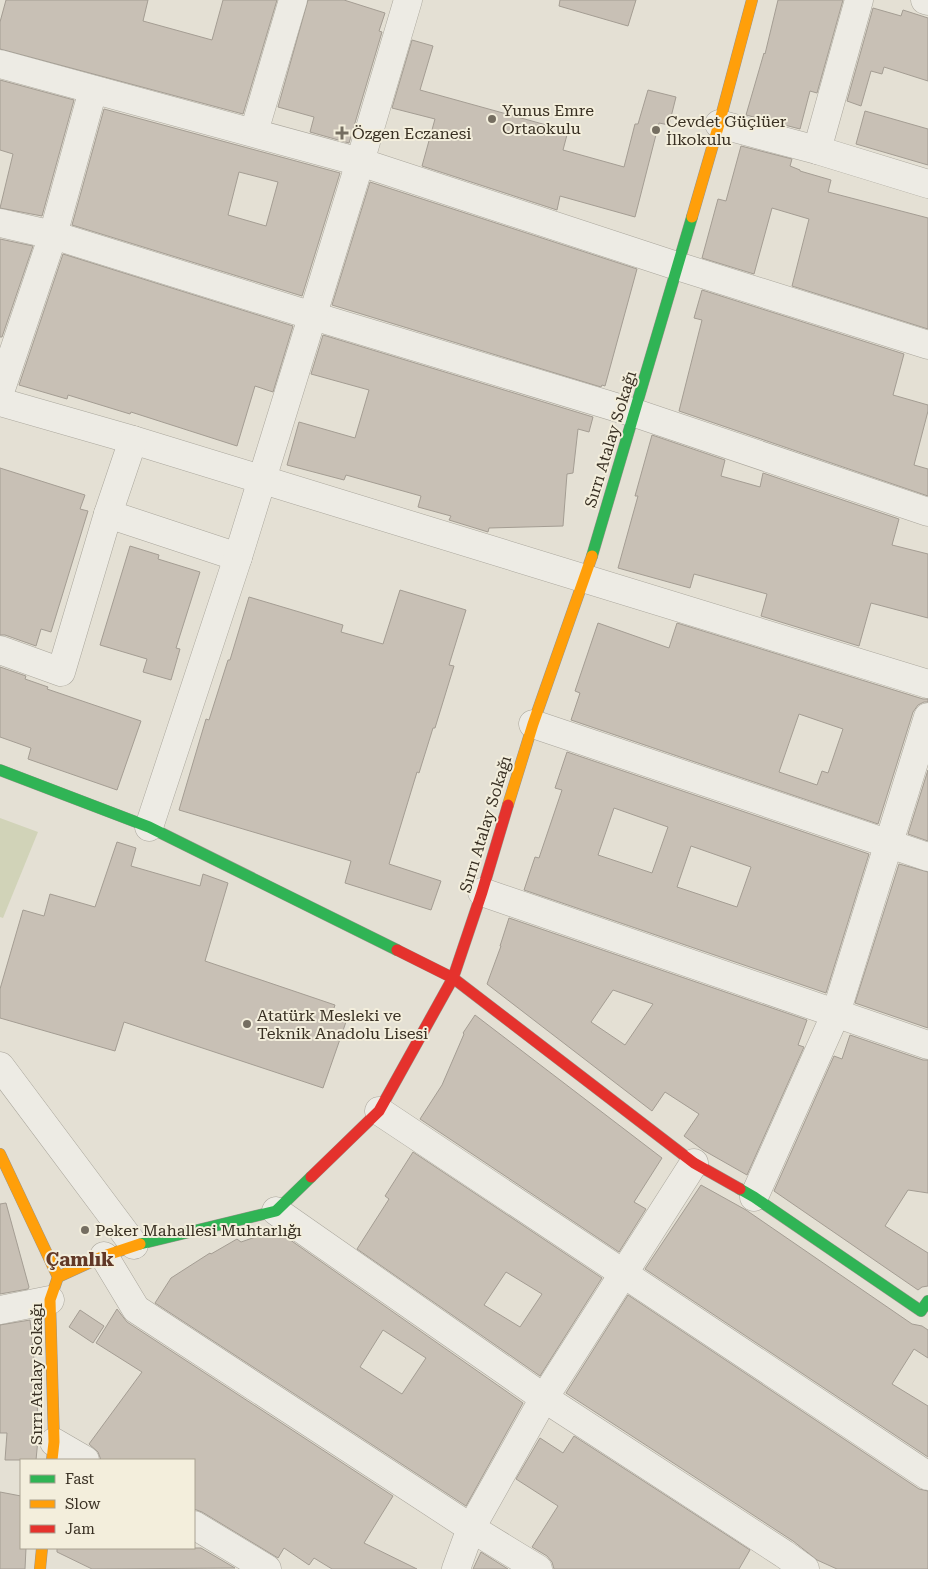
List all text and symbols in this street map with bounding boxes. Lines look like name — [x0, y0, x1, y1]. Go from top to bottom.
place label: Yunus Emre Ortaokulu — [502, 101, 594, 138]
place label: Cevdet Güçlüer İlkokulu — [666, 112, 787, 149]
marker: Yunus Emre Ortaokulu — [486, 113, 498, 125]
place label: Özgen Eczanesi — [352, 124, 471, 143]
marker: Cevdet Güçlüer İlkokulu — [650, 124, 662, 136]
marker: Özgen Eczanesi — [336, 127, 348, 139]
street label: Sırrı Atalay Sokağı — [581, 368, 640, 510]
street label: Sırrı Atalay Sokağı — [456, 753, 515, 895]
place label: Atatürk Mesleki ve Teknik Anadolu Lisesi — [257, 1006, 428, 1043]
marker: Atatürk Mesleki ve Teknik Anadolu Lisesi — [241, 1018, 253, 1030]
place label: Peker Mahallesi Muhtarlığı — [95, 1221, 302, 1240]
marker: Peker Mahallesi Muhtarlığı — [79, 1224, 91, 1236]
district label: Çamlık — [46, 1248, 114, 1271]
street label: Sırrı Atalay Sokağı — [27, 1303, 46, 1445]
legend — [20, 1459, 195, 1549]
text: Fast — [65, 1470, 95, 1488]
text: Slow — [65, 1495, 101, 1513]
text: Jam — [65, 1520, 95, 1538]

